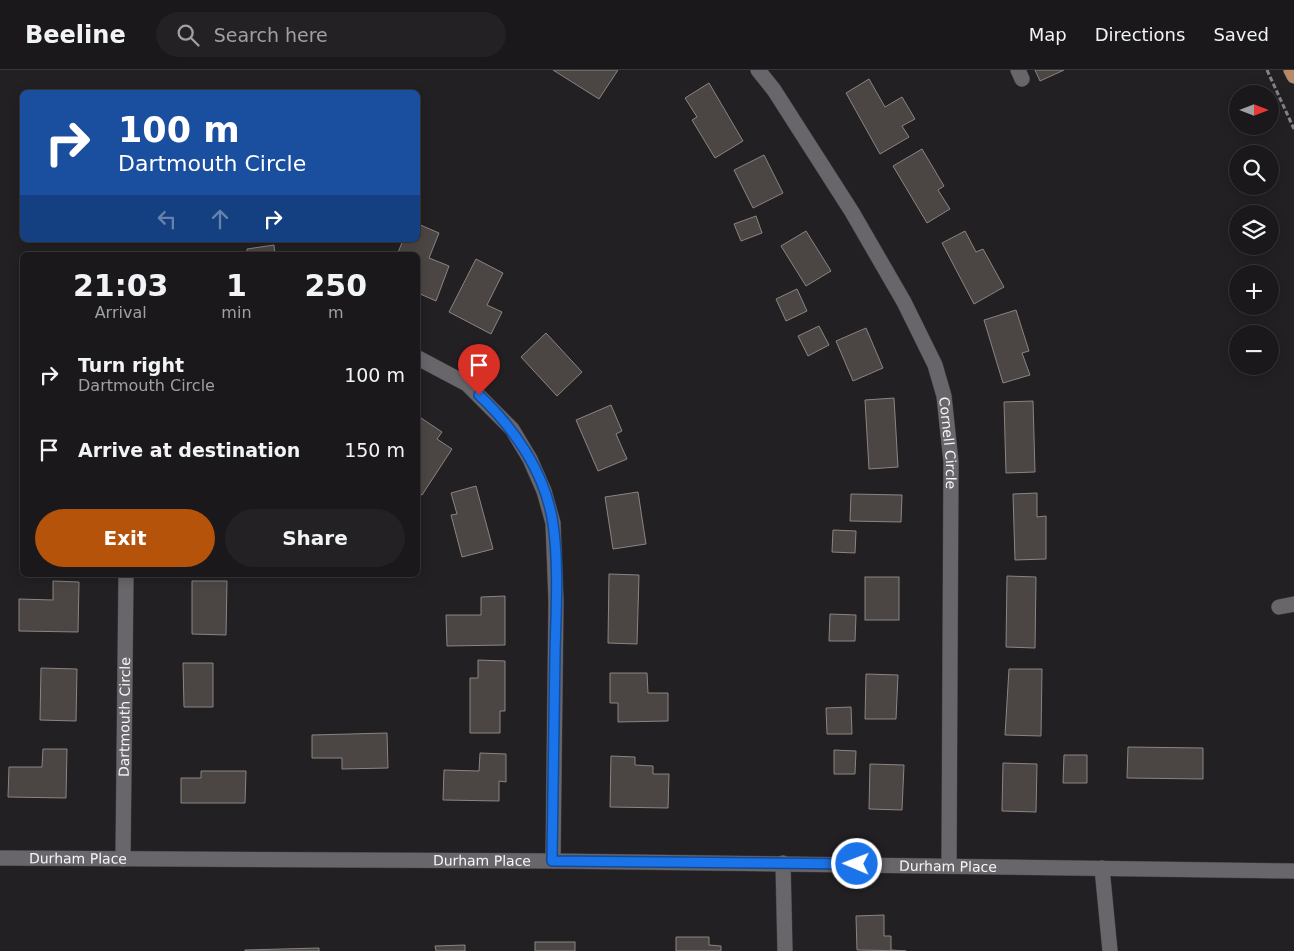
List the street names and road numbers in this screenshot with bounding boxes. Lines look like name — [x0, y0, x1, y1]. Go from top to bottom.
street label: Cornell Circle — [936, 396, 959, 489]
street label: Dartmouth Circle — [116, 657, 133, 777]
street label: Durham Place — [29, 850, 127, 867]
street label: Durham Place — [433, 852, 531, 869]
street label: Durham Place — [899, 858, 997, 875]

